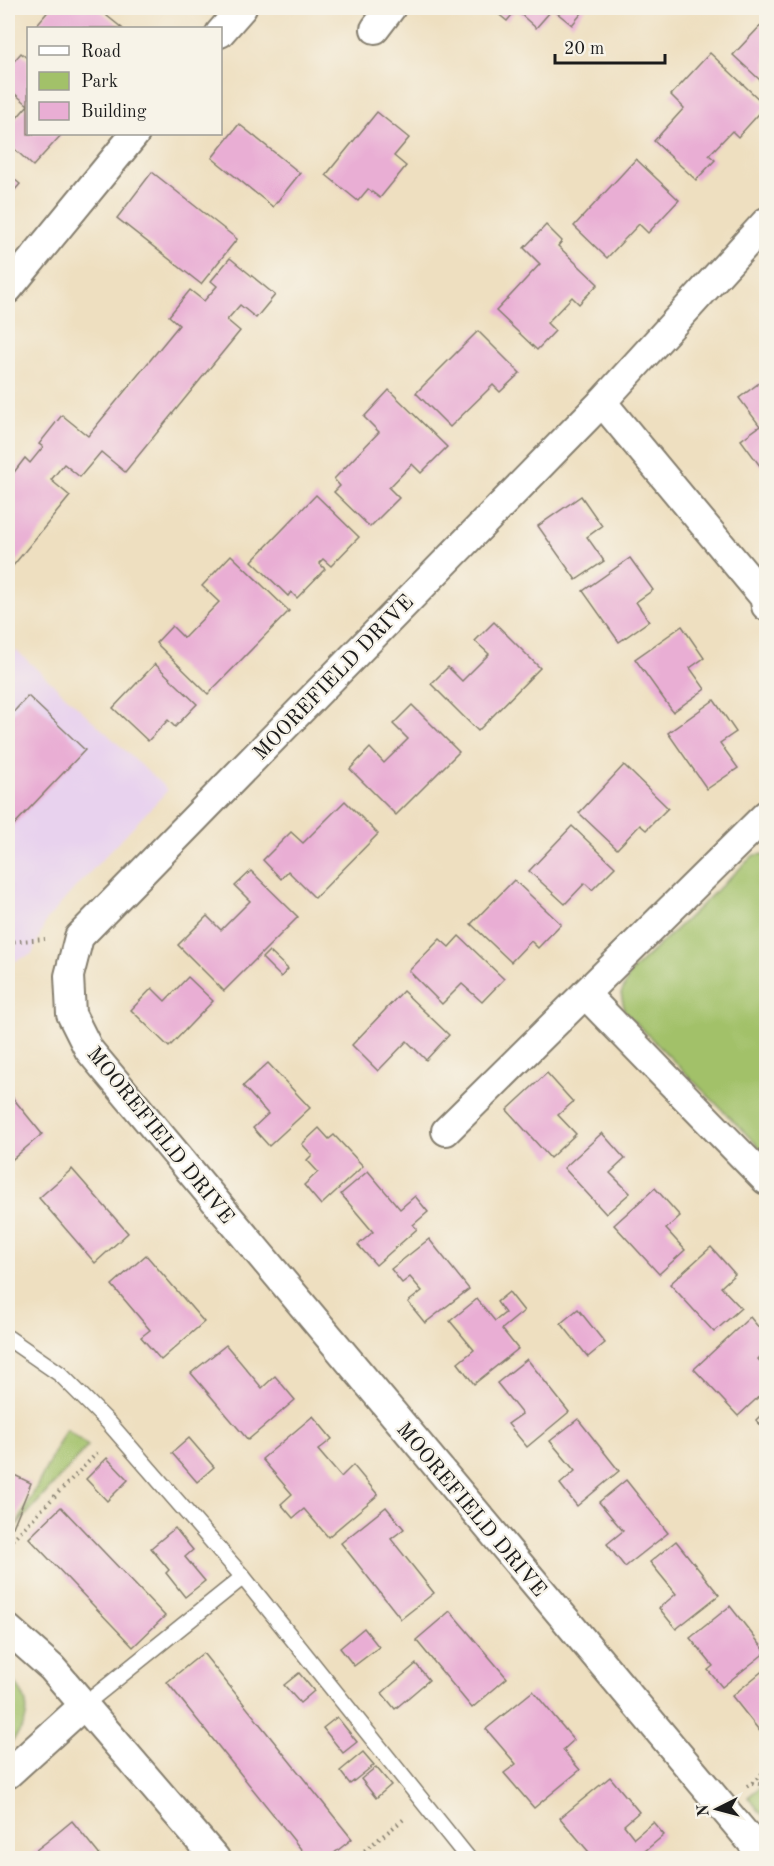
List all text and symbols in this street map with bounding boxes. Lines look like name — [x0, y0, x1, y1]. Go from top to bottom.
legend — [27, 27, 222, 135]
scale bar — [555, 27, 664, 65]
text: 20 m — [564, 40, 604, 58]
text: Road — [81, 43, 121, 61]
text: Park — [81, 73, 118, 91]
text: Building — [81, 103, 147, 121]
street label: MOOREFIELD DRIVE — [250, 592, 418, 765]
street label: MOOREFIELD DRIVE — [82, 1044, 237, 1228]
street label: MOOREFIELD DRIVE — [392, 1419, 550, 1601]
north arrow — [687, 1779, 747, 1839]
text: N — [695, 1803, 713, 1817]

